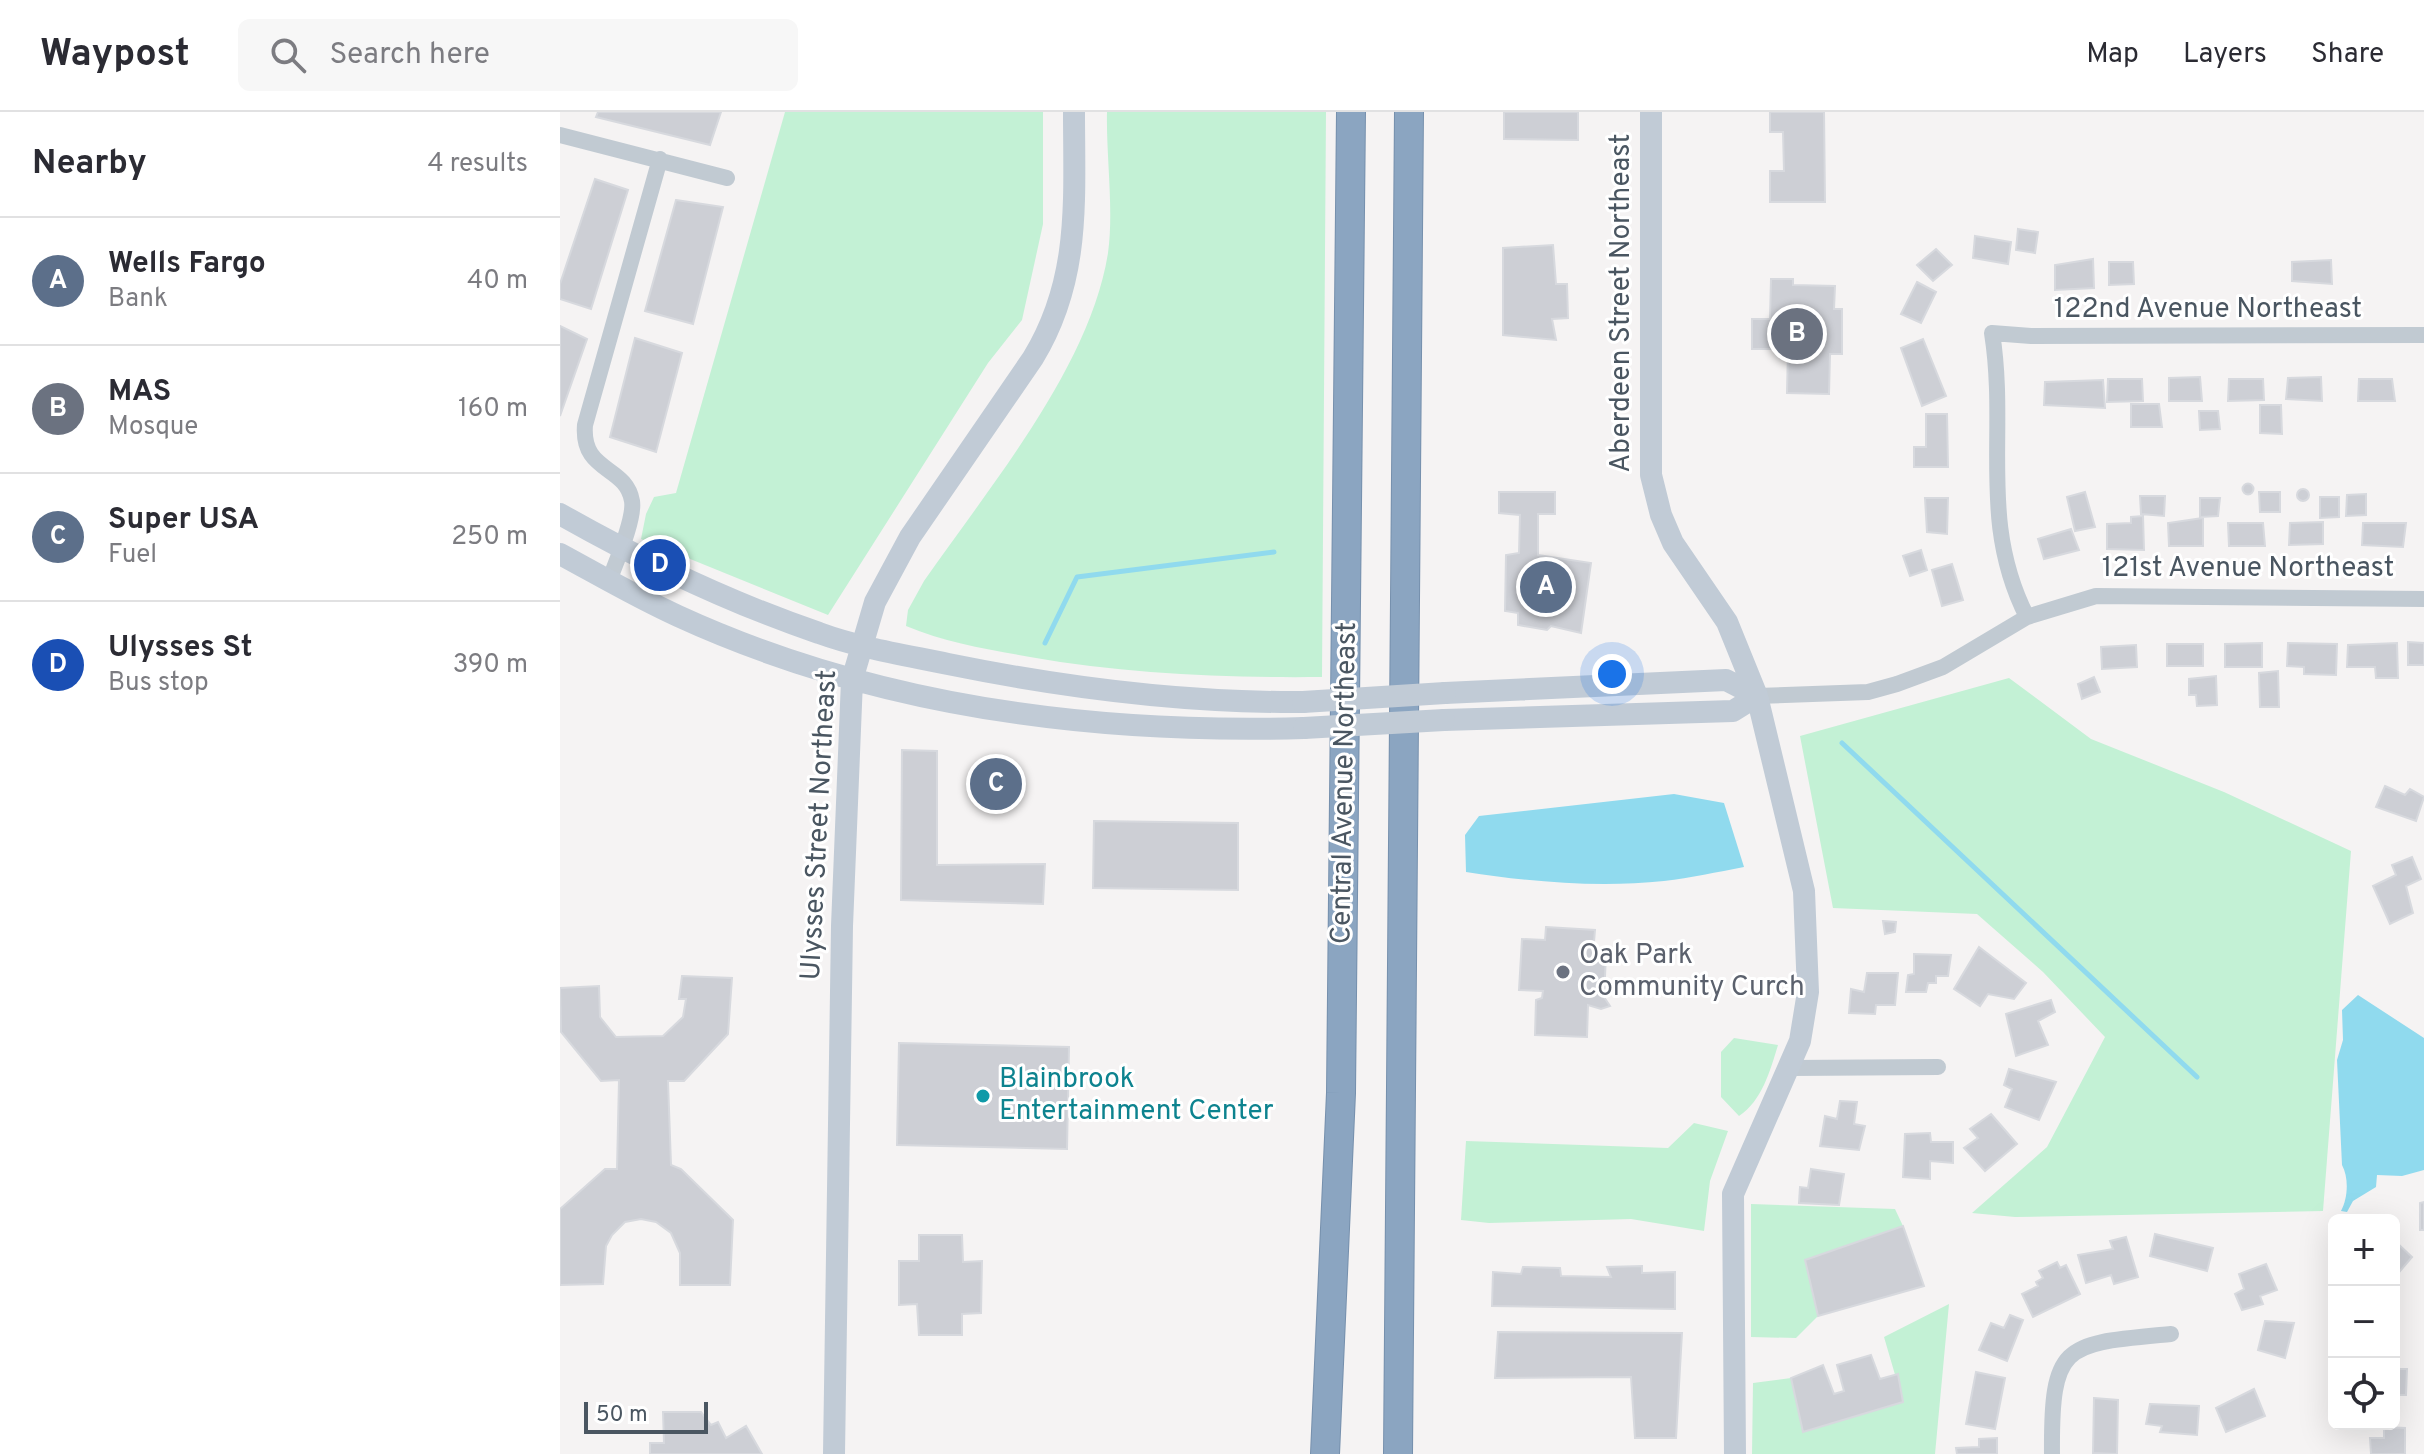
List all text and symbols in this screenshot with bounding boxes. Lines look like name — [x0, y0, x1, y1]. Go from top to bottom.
search box — [238, 19, 798, 91]
text: Waypost — [40, 31, 190, 80]
icon: search — [266, 33, 310, 77]
text: Search here — [330, 37, 490, 74]
text: Map — [2086, 37, 2139, 73]
text: Layers — [2183, 37, 2267, 73]
text: Share — [2311, 37, 2384, 73]
street label: Aberdeen Street Northeast — [1604, 133, 1640, 473]
text: Nearby — [32, 143, 147, 186]
text: 4 results — [427, 148, 528, 181]
text: Wells Fargo — [108, 246, 266, 283]
text: A — [49, 265, 67, 298]
text: 40 m — [467, 265, 528, 298]
text: Bank — [108, 283, 168, 316]
street label: 122nd Avenue Northeast — [2054, 292, 2362, 328]
pin: B — [1771, 304, 1823, 364]
text: MAS — [108, 374, 171, 411]
text: B — [49, 393, 67, 426]
text: 160 m — [458, 393, 528, 426]
text: Mosque — [108, 411, 198, 444]
text: Super USA — [108, 502, 259, 539]
text: C — [50, 521, 66, 554]
text: 250 m — [451, 521, 528, 554]
pin: D — [634, 535, 686, 595]
text: Fuel — [108, 539, 157, 572]
street label: 121st Avenue Northeast — [2102, 551, 2394, 587]
pin: A — [1520, 557, 1572, 617]
street label: Central Avenue Northeast — [1324, 621, 1366, 945]
text: Ulysses St — [108, 630, 252, 667]
text: D — [49, 649, 67, 682]
text: 390 m — [453, 649, 528, 682]
your location — [1592, 654, 1632, 694]
text: Bus stop — [108, 667, 209, 700]
street label: Ulysses Street Northeast — [794, 669, 846, 981]
pin: C — [970, 754, 1022, 814]
place label: Oak Park Community Curch — [1579, 938, 1805, 1006]
marker: Oak Park Community Curch — [1554, 963, 1572, 981]
place label: Blainbrook Entertainment Center — [999, 1062, 1274, 1130]
marker: Blainbrook Entertainment Center — [974, 1087, 992, 1105]
map controls — [2328, 1214, 2400, 1430]
button: + — [2328, 1214, 2400, 1286]
button: − — [2328, 1286, 2400, 1358]
button: locate — [2328, 1358, 2400, 1430]
scale bar — [584, 1398, 708, 1434]
text: 50 m — [596, 1402, 648, 1429]

